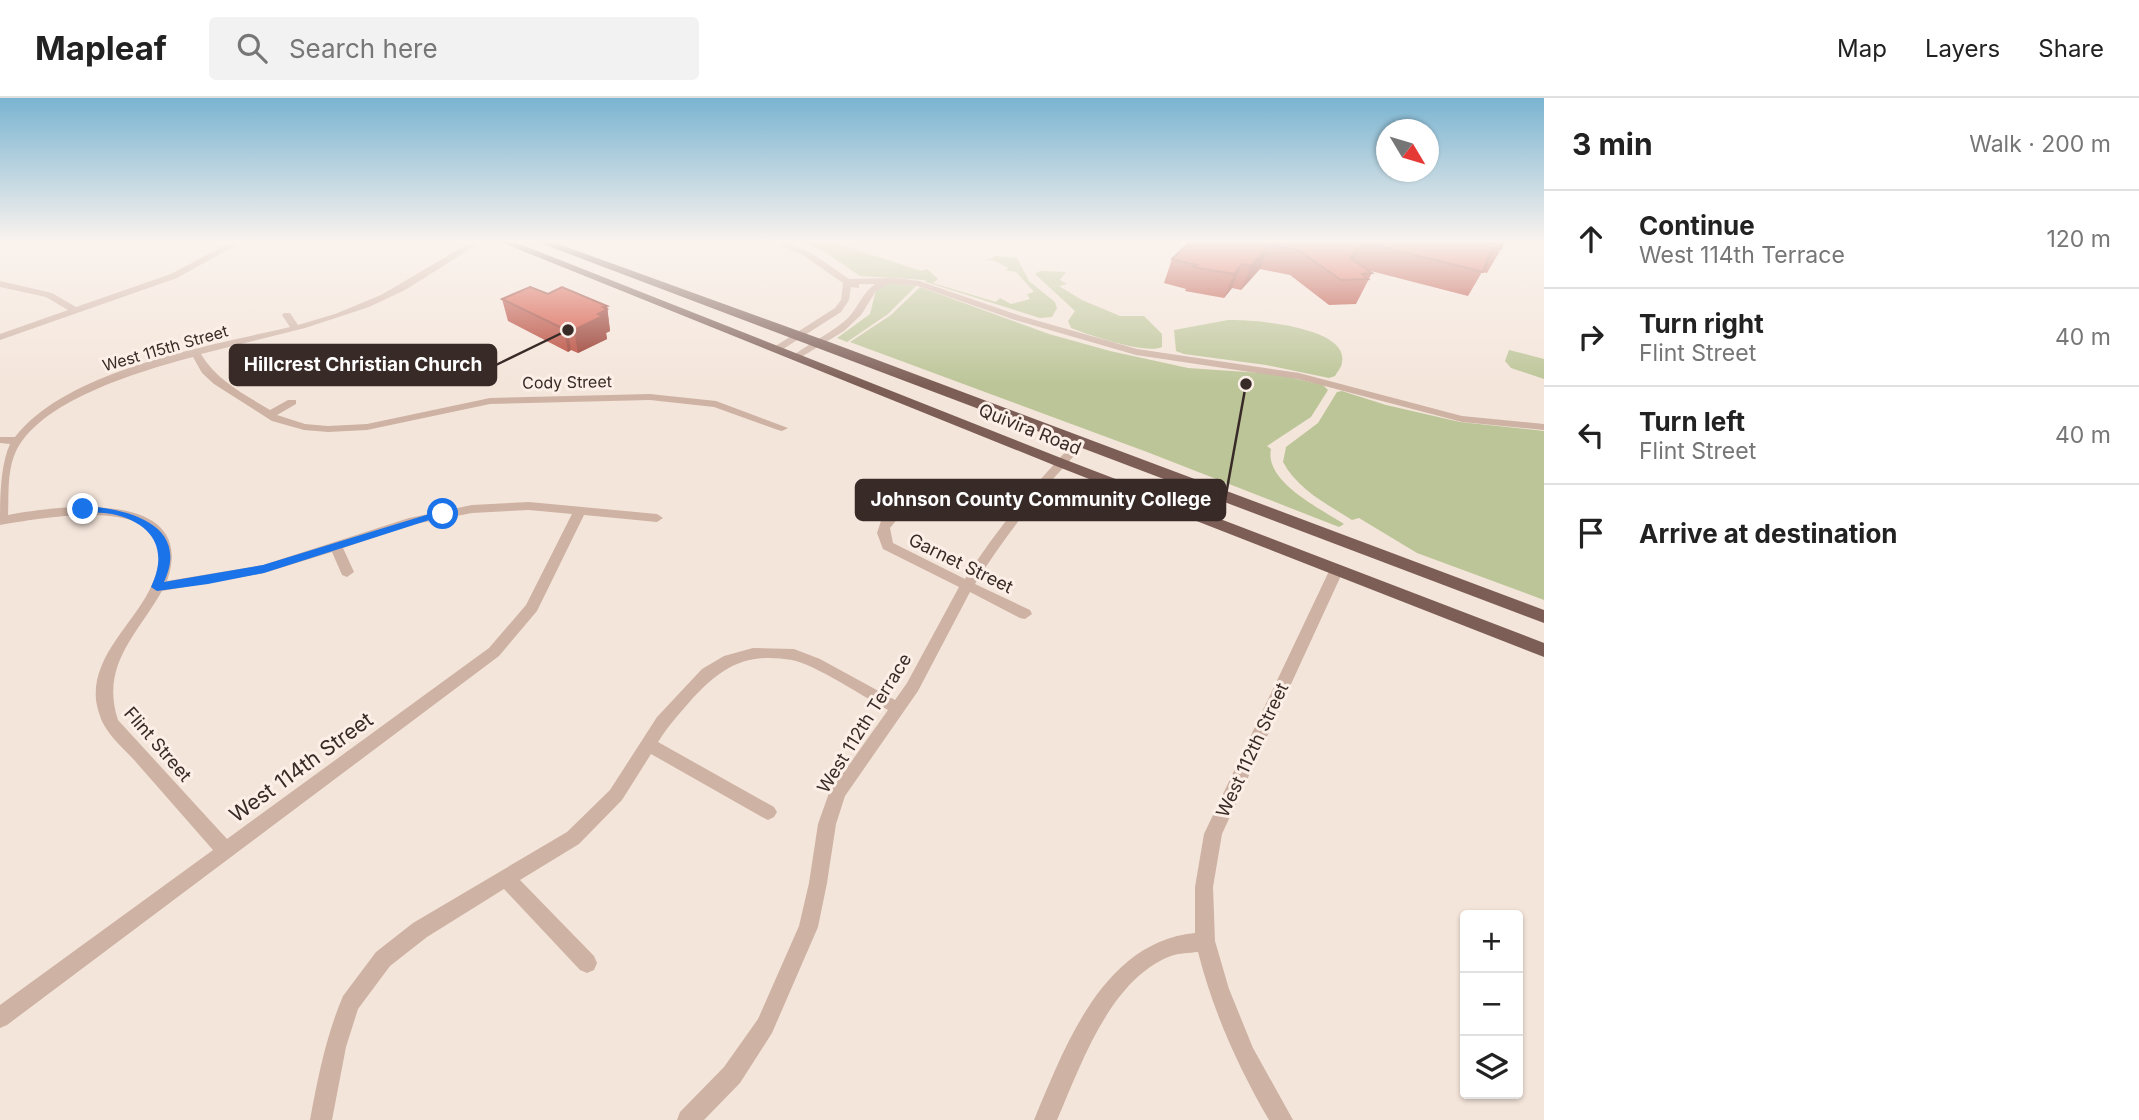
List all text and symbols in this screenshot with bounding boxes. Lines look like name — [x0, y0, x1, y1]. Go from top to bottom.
search box — [209, 17, 699, 80]
text: Mapleaf — [35, 28, 167, 68]
icon: search — [233, 29, 271, 67]
text: Search here — [289, 33, 438, 64]
text: Map — [1837, 34, 1887, 63]
text: Layers — [1925, 34, 2000, 63]
text: Share — [2038, 34, 2104, 63]
north arrow — [1376, 119, 1439, 182]
text: 3 min — [1572, 126, 1653, 162]
text: Walk · 200 m — [1969, 130, 2111, 158]
text: Continue — [1639, 210, 1755, 241]
icon: ahead — [1572, 220, 1610, 258]
text: 120 m — [2046, 225, 2111, 253]
text: West 114th Terrace — [1639, 241, 1845, 269]
text: Turn right — [1639, 308, 1764, 339]
icon: right — [1572, 318, 1610, 356]
street label: West 115th Street — [100, 321, 230, 375]
text: 40 m — [2055, 323, 2111, 351]
text: Flint Street — [1639, 339, 1756, 367]
callout: Hillcrest Christian Church — [230, 345, 496, 385]
text: Hillcrest Christian Church — [244, 353, 482, 376]
street label: Cody Street — [522, 371, 612, 393]
street label: Quivira Road — [976, 399, 1084, 459]
text: Turn left — [1639, 406, 1745, 437]
icon: left — [1572, 416, 1610, 454]
text: 40 m — [2055, 421, 2111, 449]
text: Flint Street — [1639, 437, 1756, 465]
callout: Johnson County Community College — [856, 480, 1225, 520]
text: Johnson County Community College — [871, 488, 1211, 511]
route end — [67, 493, 98, 524]
route start — [427, 498, 458, 529]
icon: arrive — [1572, 514, 1610, 552]
text: Arrive at destination — [1639, 518, 1898, 549]
street label: Garnet Street — [905, 529, 1017, 597]
street label: West 112th Terrace — [813, 649, 915, 797]
street label: West 112th Street — [1212, 679, 1292, 820]
street label: Flint Street — [120, 702, 196, 786]
street label: West 114th Street — [225, 707, 378, 827]
map controls — [1460, 910, 1523, 1099]
button: + — [1460, 910, 1523, 973]
button: − — [1460, 973, 1523, 1036]
button: layers — [1460, 1036, 1523, 1099]

